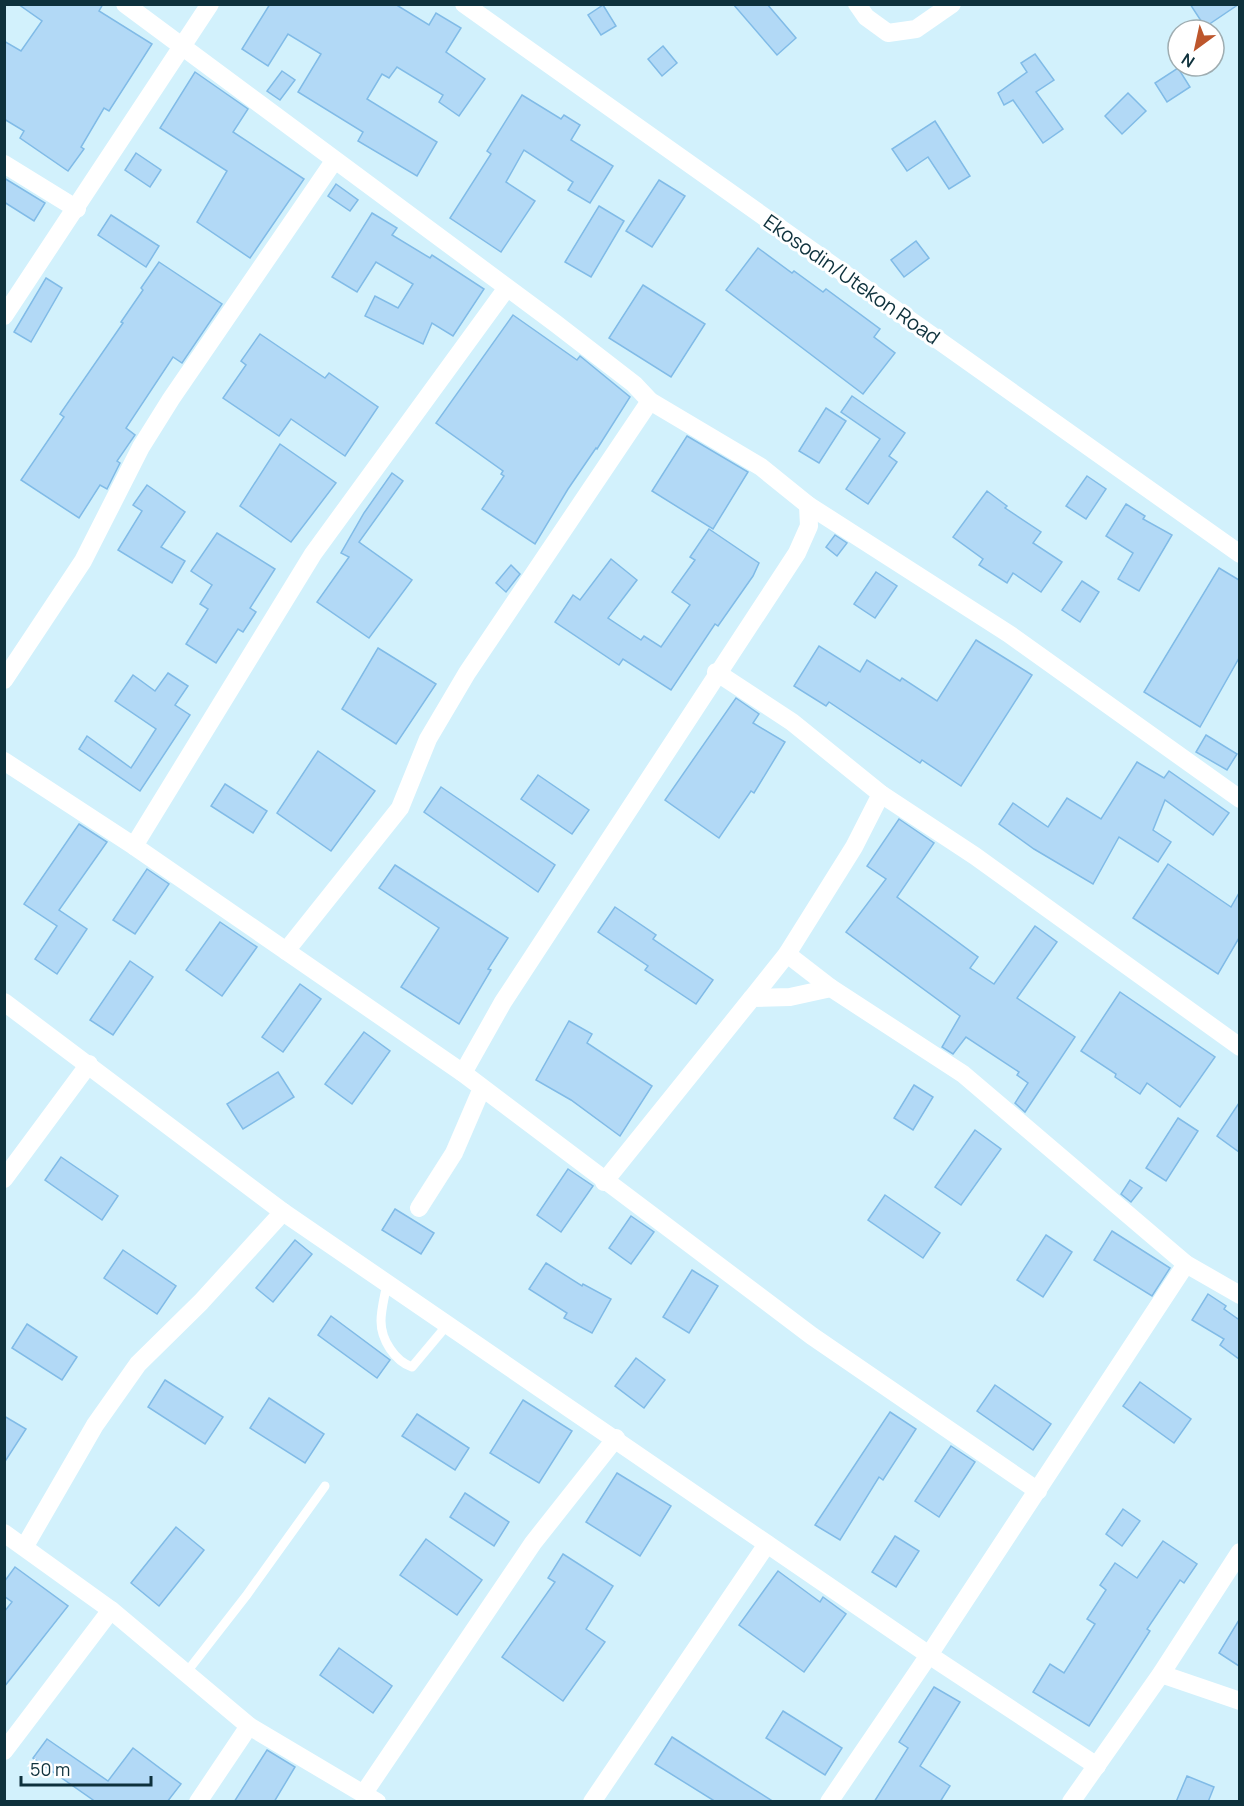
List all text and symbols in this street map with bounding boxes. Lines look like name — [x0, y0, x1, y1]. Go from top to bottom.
north arrow — [1166, 18, 1226, 78]
text: N — [1177, 48, 1199, 73]
street label: Ekosodin/Utekon Road — [758, 208, 946, 350]
scale bar — [21, 1749, 152, 1787]
text: 50 m — [30, 1757, 70, 1781]

